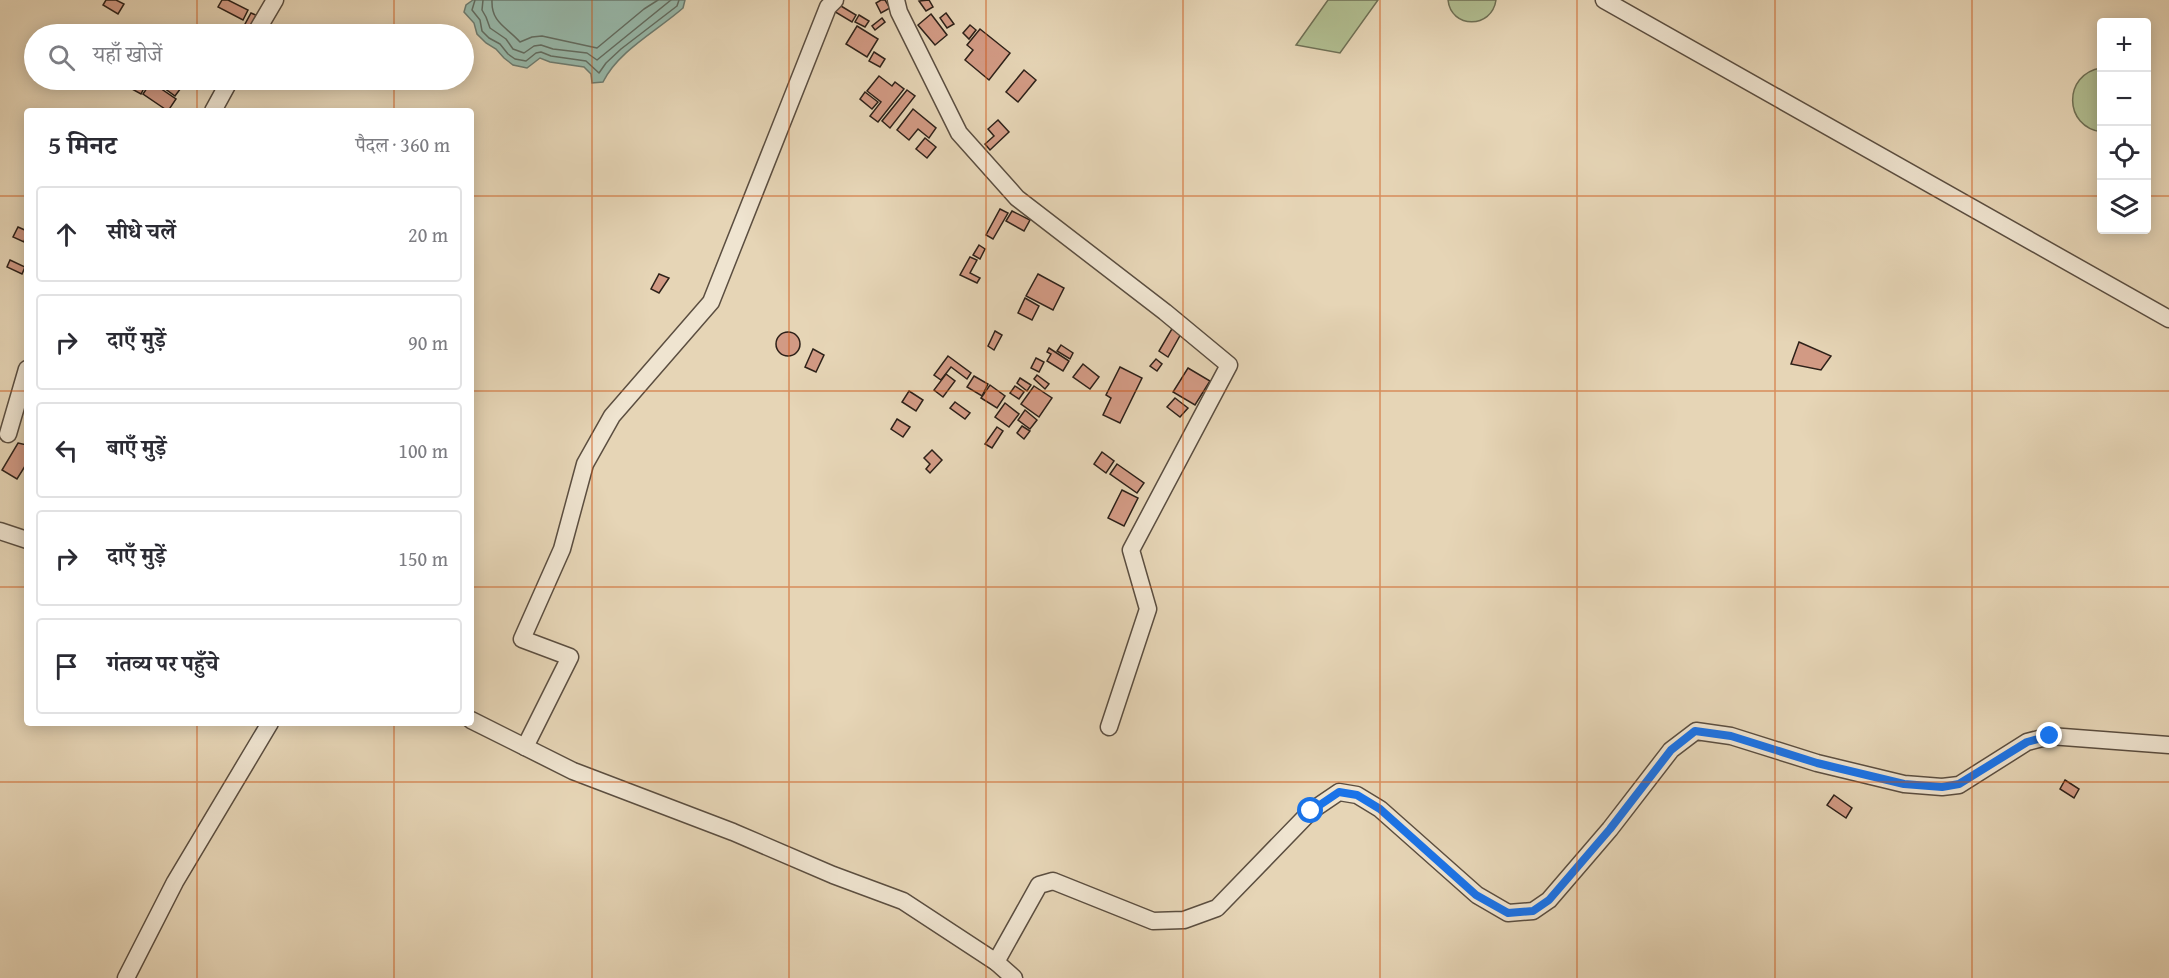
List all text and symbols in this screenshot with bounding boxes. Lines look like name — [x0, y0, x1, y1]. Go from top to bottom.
map controls — [2097, 18, 2151, 234]
button: + — [2097, 18, 2151, 72]
search box — [24, 24, 474, 90]
text: यहाँ खोजें — [93, 38, 162, 70]
icon: search — [45, 41, 78, 74]
button: − — [2097, 72, 2151, 126]
text: 5 मिनट — [48, 125, 116, 164]
button: locate — [2097, 126, 2151, 180]
text: पैदल · 360 m — [356, 130, 450, 159]
button: layers — [2097, 180, 2151, 234]
text: सीधे चलें — [107, 215, 176, 247]
icon: ahead — [50, 218, 83, 251]
text: 20 m — [408, 220, 448, 249]
text: दाएँ मुड़ें — [107, 323, 166, 355]
icon: right — [50, 326, 83, 359]
text: 90 m — [408, 328, 448, 357]
text: बाएँ मुड़ें — [107, 431, 166, 463]
icon: left — [50, 434, 83, 467]
text: 100 m — [398, 436, 448, 465]
text: दाएँ मुड़ें — [107, 539, 166, 571]
icon: right — [50, 542, 83, 575]
text: 150 m — [398, 544, 448, 573]
text: गंतव्य पर पहुँचे — [107, 647, 218, 679]
icon: arrive — [50, 650, 83, 683]
route end — [2036, 722, 2062, 748]
route start — [1297, 797, 1323, 823]

